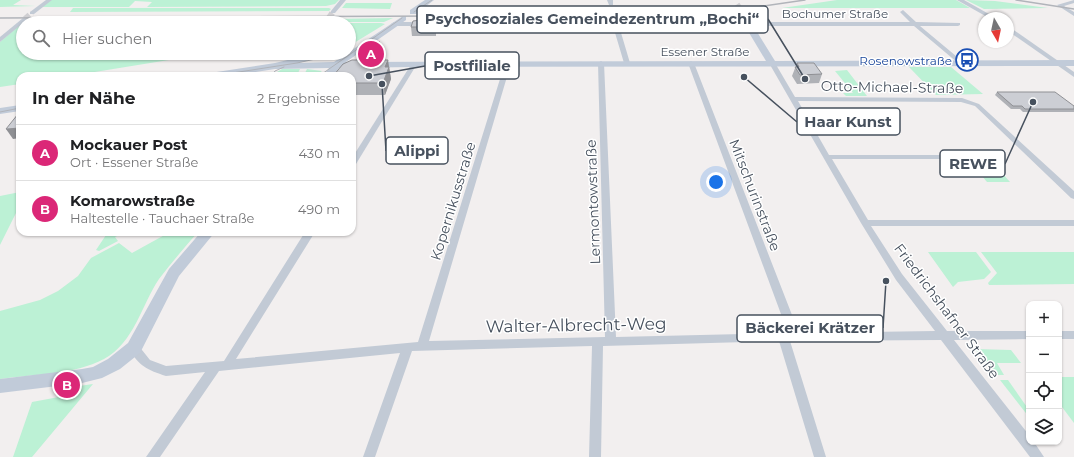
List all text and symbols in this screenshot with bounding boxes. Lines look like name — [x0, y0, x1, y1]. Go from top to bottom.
callout: Psychosoziales Gemeindezentrum „Bochi“ — [417, 6, 768, 33]
street label: Bochumer Straße — [782, 6, 888, 21]
text: Psychosoziales Gemeindezentrum „Bochi“ — [425, 9, 759, 28]
north arrow — [978, 12, 1014, 48]
search box — [16, 16, 356, 60]
icon: search — [30, 27, 52, 49]
text: Hier suchen — [62, 29, 152, 48]
pin: A — [358, 39, 384, 69]
street label: Essener Straße — [660, 44, 750, 59]
bus stop icon: Rosenowstraße — [954, 47, 980, 73]
callout: Postfiliale — [425, 52, 519, 79]
place label: Rosenowstraße — [859, 53, 952, 68]
text: Postfiliale — [433, 56, 511, 75]
street label: Otto-Michael-Straße — [821, 77, 963, 97]
text: In der Nähe — [32, 88, 136, 108]
text: 2 Ergebnisse — [257, 90, 340, 106]
callout: Haar Kunst — [797, 108, 900, 135]
text: Haar Kunst — [804, 112, 892, 131]
text: Mockauer Post — [70, 135, 188, 154]
street label: Mitschurinstraße — [725, 136, 785, 254]
callout: Alippi — [386, 137, 448, 164]
street label: Kopernikusstraße — [426, 139, 480, 263]
street label: Lermontowstraße — [582, 139, 604, 265]
text: Alippi — [393, 141, 440, 160]
text: A — [40, 145, 50, 161]
text: 430 m — [298, 145, 340, 161]
callout: REWE — [940, 150, 1005, 177]
text: Ort · Essener Straße — [70, 154, 198, 170]
text: REWE — [949, 154, 997, 173]
your location — [706, 172, 726, 192]
text: Komarowstraße — [70, 191, 195, 210]
text: B — [40, 201, 50, 217]
text: 490 m — [298, 201, 340, 217]
text: Haltestelle · Tauchaer Straße — [70, 210, 254, 226]
street label: Friedrichshafner Straße — [890, 240, 1004, 382]
map controls — [1026, 301, 1062, 445]
button: + — [1026, 301, 1062, 337]
street label: Walter-Albrecht-Weg — [485, 313, 667, 337]
callout: Bäckerei Krätzer — [737, 315, 883, 342]
text: Bäckerei Krätzer — [745, 318, 875, 337]
button: − — [1026, 337, 1062, 373]
pin: B — [54, 370, 80, 400]
button: locate — [1026, 373, 1062, 409]
button: layers — [1026, 409, 1062, 445]

